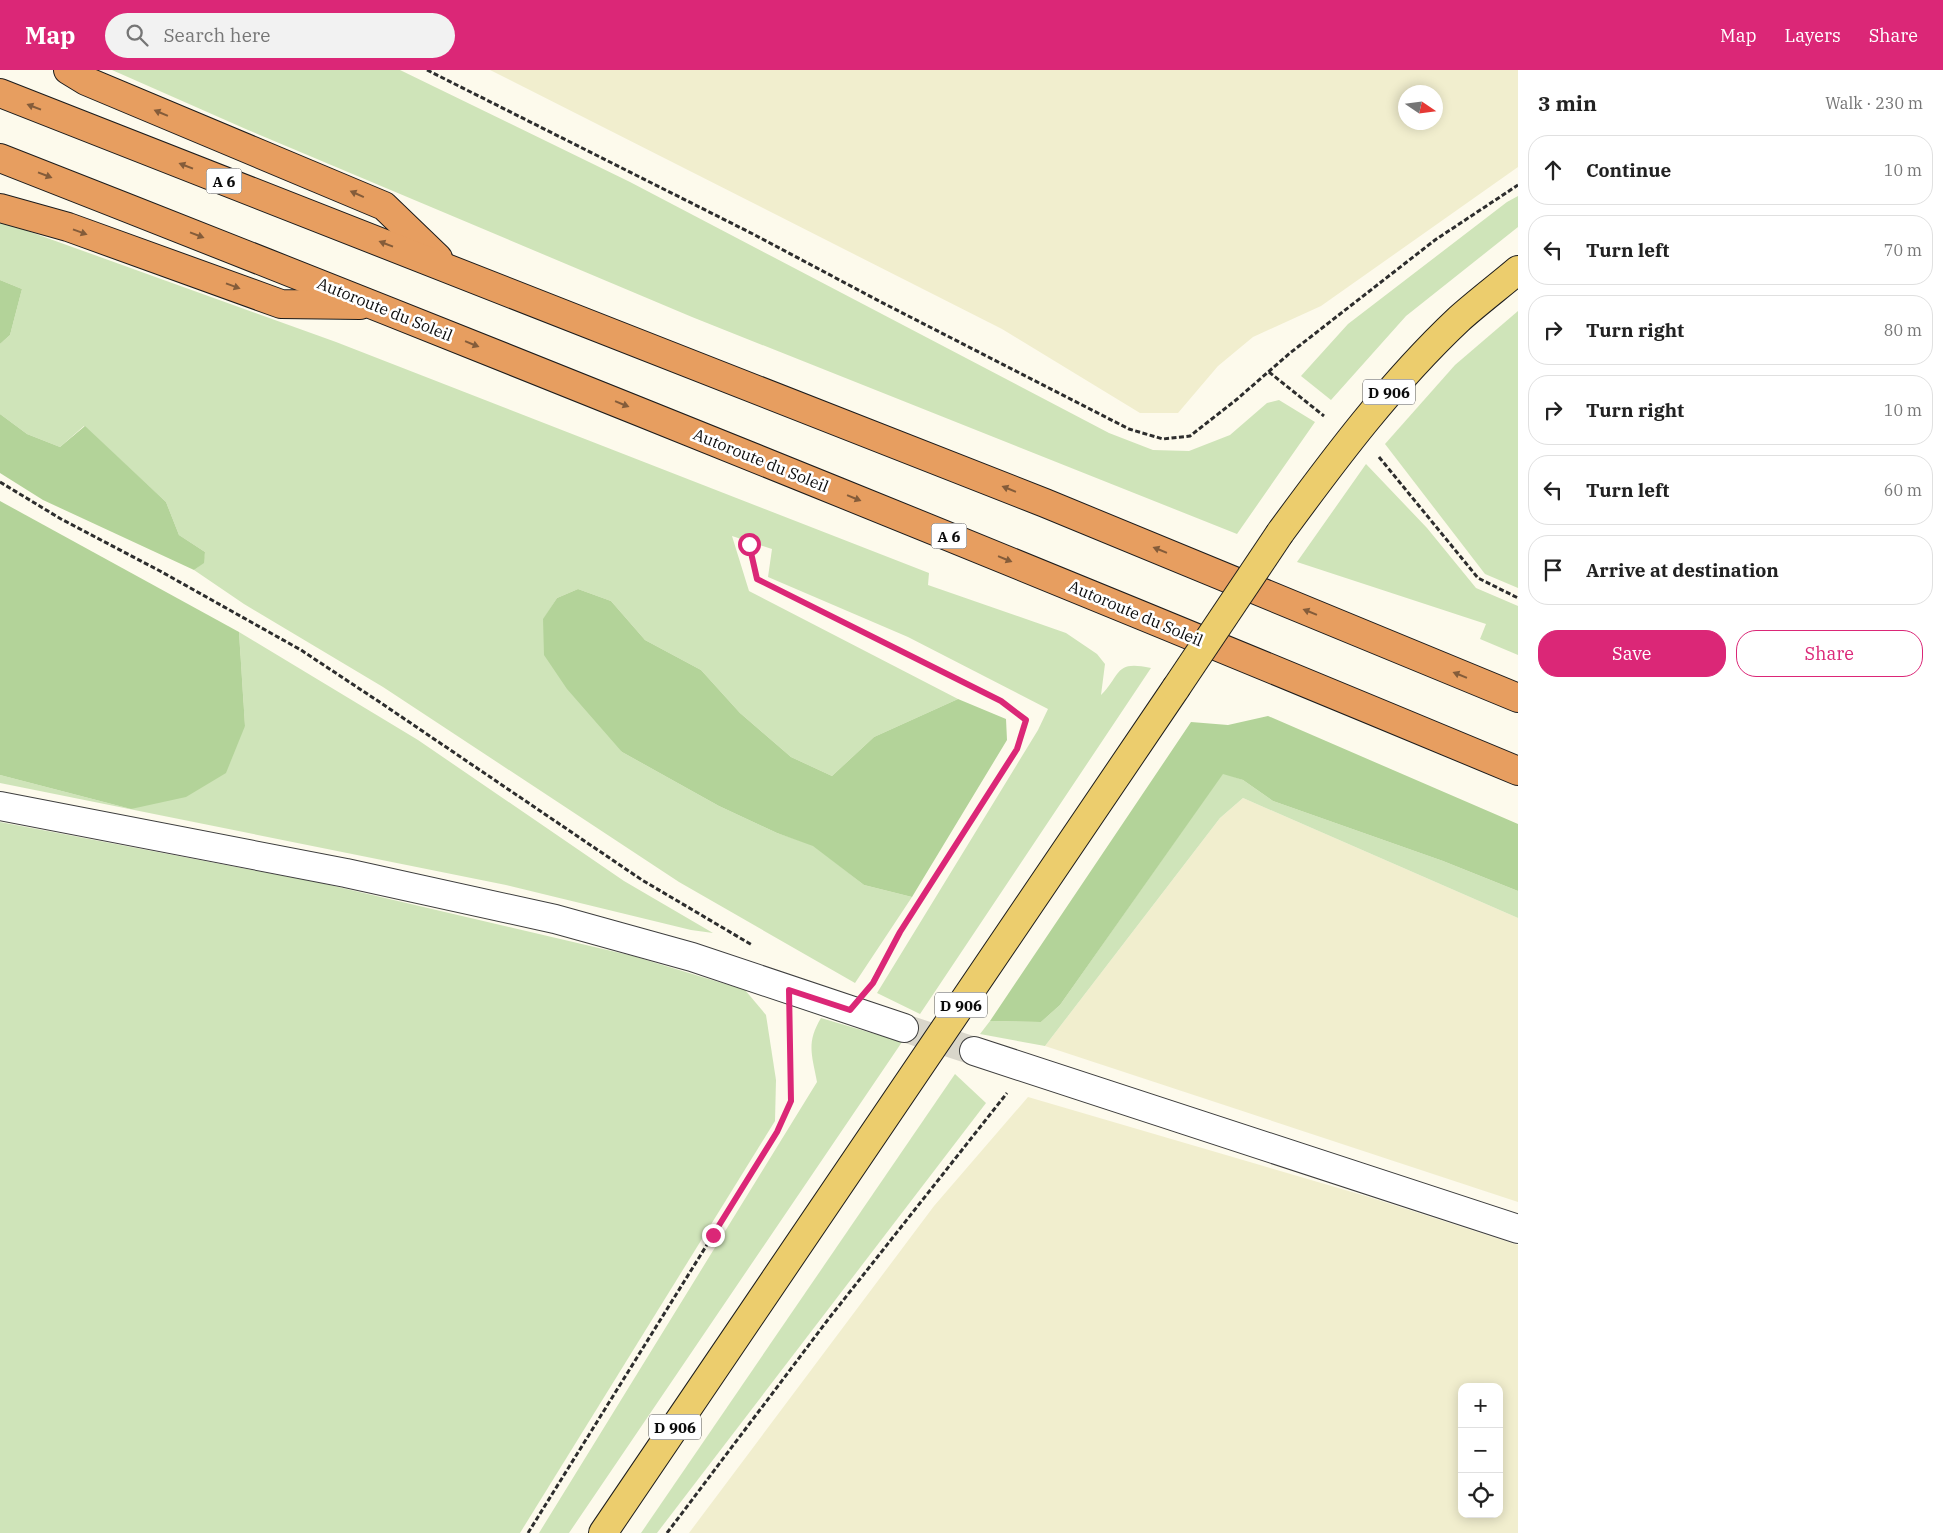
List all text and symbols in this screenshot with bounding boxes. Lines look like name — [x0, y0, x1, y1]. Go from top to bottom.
search box — [105, 13, 455, 58]
text: Map — [25, 19, 75, 51]
icon: search — [123, 21, 151, 49]
text: Search here — [163, 23, 270, 47]
text: Map — [1720, 24, 1757, 47]
text: Layers — [1785, 24, 1841, 47]
text: Share — [1869, 24, 1918, 47]
north arrow — [1398, 85, 1443, 130]
text: 3 min — [1538, 89, 1597, 117]
text: Walk · 230 m — [1825, 93, 1923, 113]
one-way arrow — [27, 103, 42, 110]
one-way arrow — [154, 108, 168, 116]
icon: ahead — [1539, 156, 1567, 184]
text: Continue — [1586, 158, 1671, 182]
text: 10 m — [1884, 160, 1922, 180]
one-way arrow — [178, 162, 193, 170]
road number: A 6 — [206, 168, 242, 194]
one-way arrow — [38, 172, 53, 180]
one-way arrow — [350, 190, 364, 198]
one-way arrow — [73, 228, 88, 236]
one-way arrow — [190, 231, 204, 239]
icon: left — [1539, 236, 1567, 264]
text: Turn left — [1586, 238, 1669, 262]
one-way arrow — [378, 240, 393, 248]
text: 70 m — [1884, 240, 1922, 260]
street label: Autoroute du Soleil — [314, 273, 456, 345]
one-way arrow — [226, 283, 241, 291]
icon: right — [1539, 316, 1567, 344]
text: Turn right — [1586, 318, 1684, 342]
text: 80 m — [1884, 320, 1922, 340]
one-way arrow — [465, 340, 479, 348]
road number: D 906 — [1363, 380, 1415, 404]
icon: right — [1539, 396, 1567, 424]
text: Turn right — [1586, 398, 1684, 422]
text: 10 m — [1884, 400, 1922, 420]
one-way arrow — [615, 401, 630, 409]
street label: Autoroute du Soleil — [690, 424, 832, 496]
icon: left — [1539, 476, 1567, 504]
text: Turn left — [1586, 478, 1669, 502]
text: 60 m — [1884, 480, 1922, 500]
one-way arrow — [1002, 485, 1017, 492]
one-way arrow — [847, 494, 862, 502]
road number: A 6 — [932, 524, 966, 548]
route start — [738, 533, 761, 556]
one-way arrow — [1153, 546, 1167, 554]
one-way arrow — [998, 555, 1012, 563]
icon: arrive — [1539, 556, 1567, 584]
text: Arrive at destination — [1586, 558, 1779, 582]
street label: Autoroute du Soleil — [1066, 576, 1206, 650]
one-way arrow — [1303, 608, 1317, 616]
button: Save — [1538, 630, 1726, 677]
button: Share — [1736, 630, 1923, 677]
one-way arrow — [1453, 670, 1467, 678]
road number: D 906 — [935, 992, 987, 1018]
route end — [702, 1224, 725, 1247]
map controls — [1458, 1383, 1503, 1518]
button: + — [1458, 1383, 1503, 1428]
road number: D 906 — [649, 1414, 701, 1440]
button: − — [1458, 1428, 1503, 1473]
button: locate — [1458, 1473, 1503, 1518]

